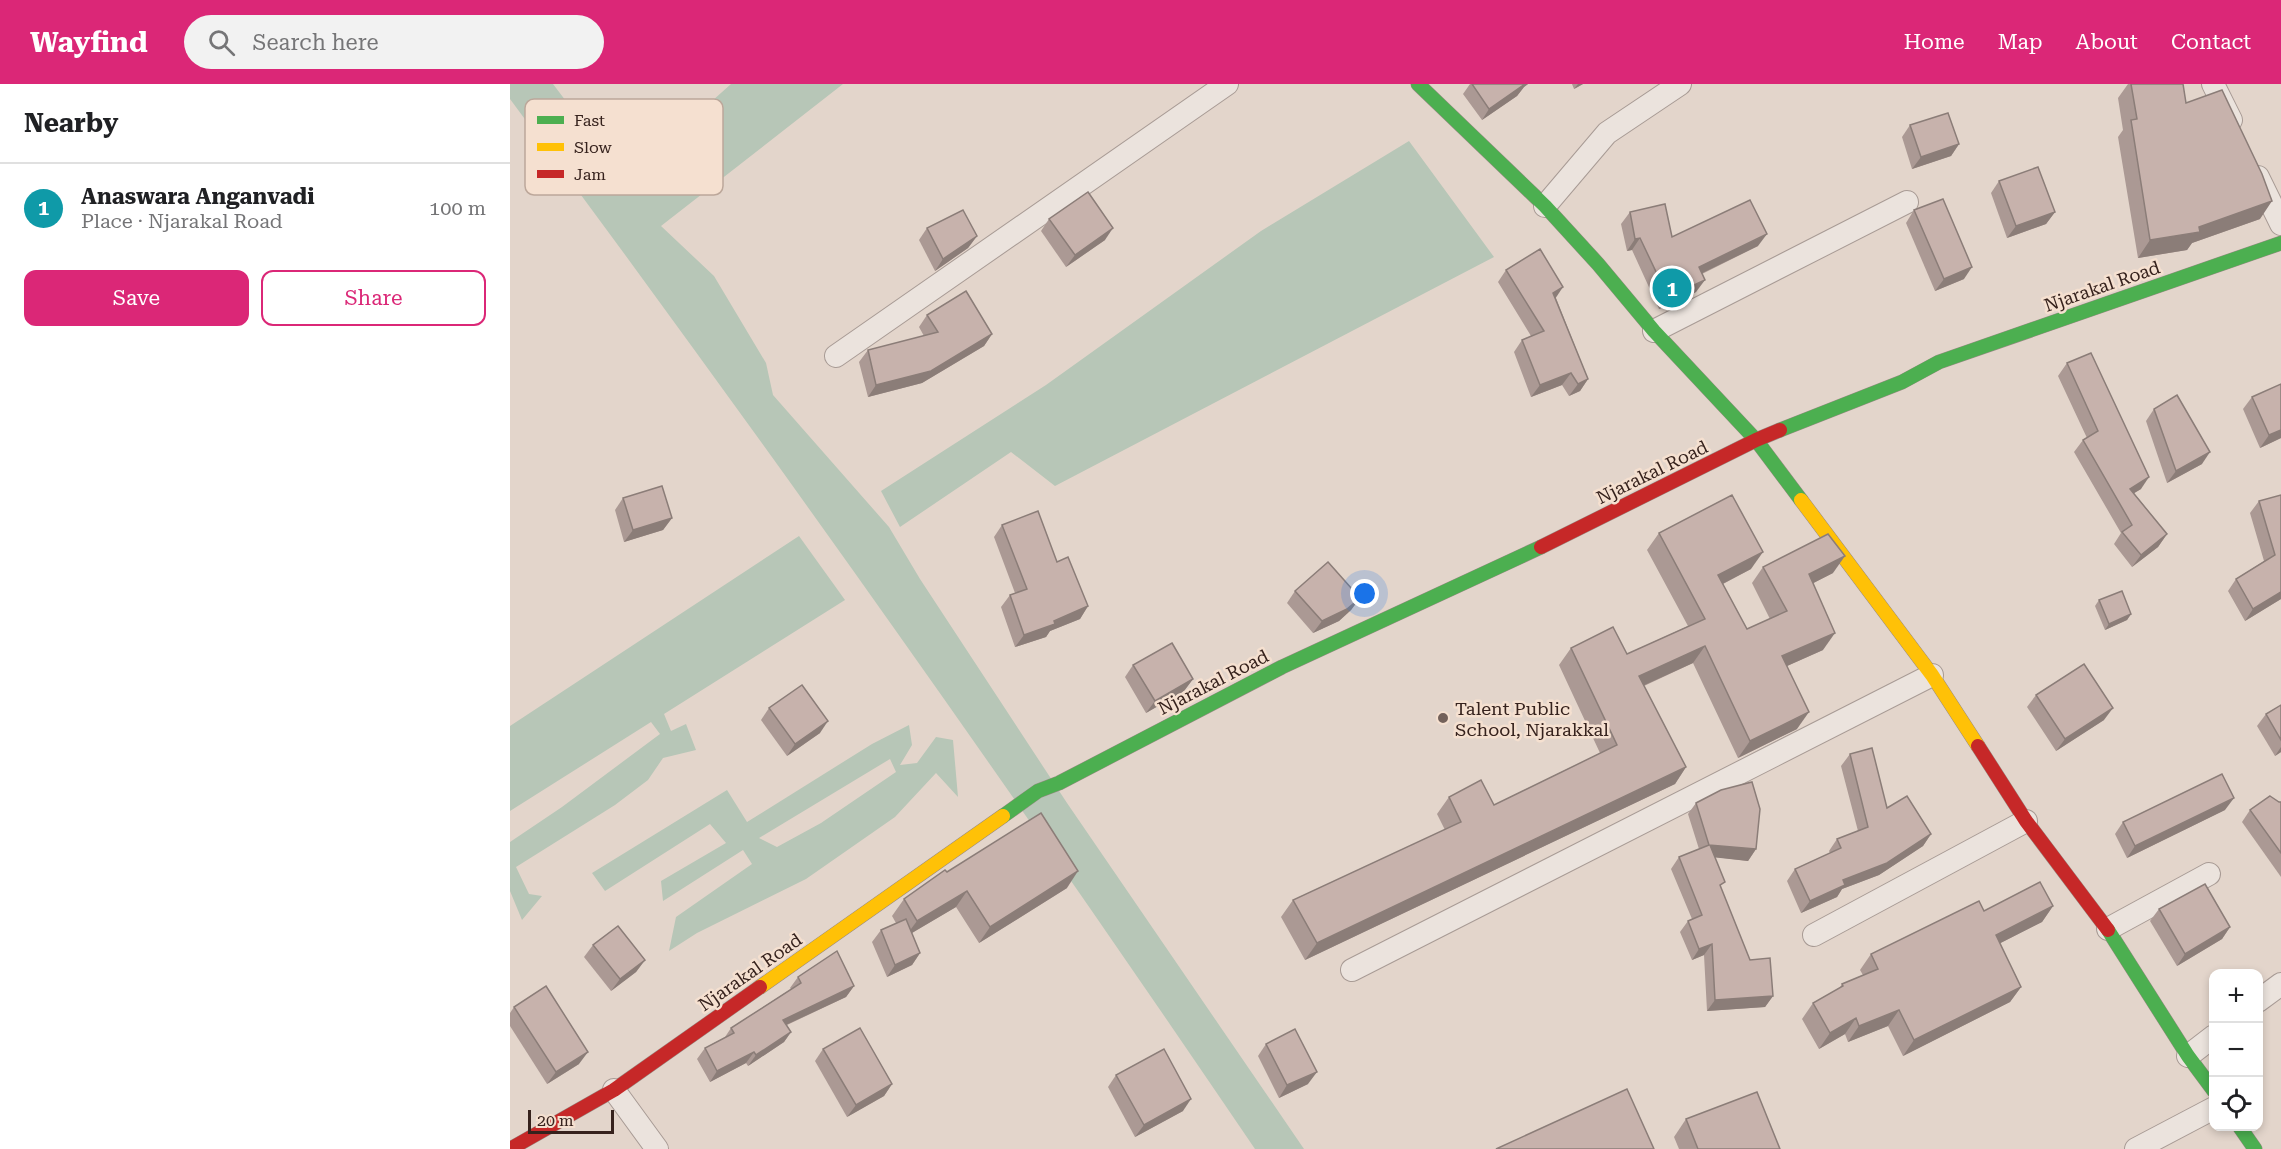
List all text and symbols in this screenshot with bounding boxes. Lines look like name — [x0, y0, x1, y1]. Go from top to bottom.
search box — [184, 15, 604, 69]
text: Wayfind — [30, 26, 148, 59]
icon: search — [205, 26, 238, 59]
text: Search here — [253, 30, 379, 55]
text: Home — [1904, 30, 1965, 54]
text: Map — [1998, 30, 2043, 54]
text: About — [2076, 30, 2138, 54]
text: Contact — [2171, 30, 2251, 54]
legend — [525, 99, 723, 195]
text: Nearby — [24, 108, 118, 138]
text: Fast — [574, 111, 605, 130]
text: Slow — [574, 138, 612, 157]
text: Jam — [574, 165, 606, 184]
text: Anaswara Anganvadi — [81, 184, 315, 209]
text: 1 — [38, 196, 49, 220]
text: 100 m — [429, 196, 486, 220]
text: Place · Njarakal Road — [81, 209, 283, 233]
street label: Njarakal Road — [2041, 256, 2163, 316]
pin: 1 — [1652, 266, 1692, 310]
button: Save — [24, 270, 249, 326]
button: Share — [261, 270, 486, 326]
street label: Njarakal Road — [1593, 436, 1712, 508]
your location — [1350, 579, 1379, 608]
street label: Njarakal Road — [1154, 645, 1272, 719]
place label: Talent Public School, Njarakkal — [1455, 698, 1609, 740]
marker: Talent Public School, Njarakkal — [1436, 711, 1450, 725]
street label: Njarakal Road — [694, 928, 806, 1015]
map controls — [2209, 969, 2263, 1131]
button: + — [2209, 969, 2263, 1023]
button: − — [2209, 1023, 2263, 1077]
button: locate — [2209, 1077, 2263, 1131]
scale bar — [528, 1107, 614, 1134]
text: 20 m — [537, 1111, 574, 1130]

